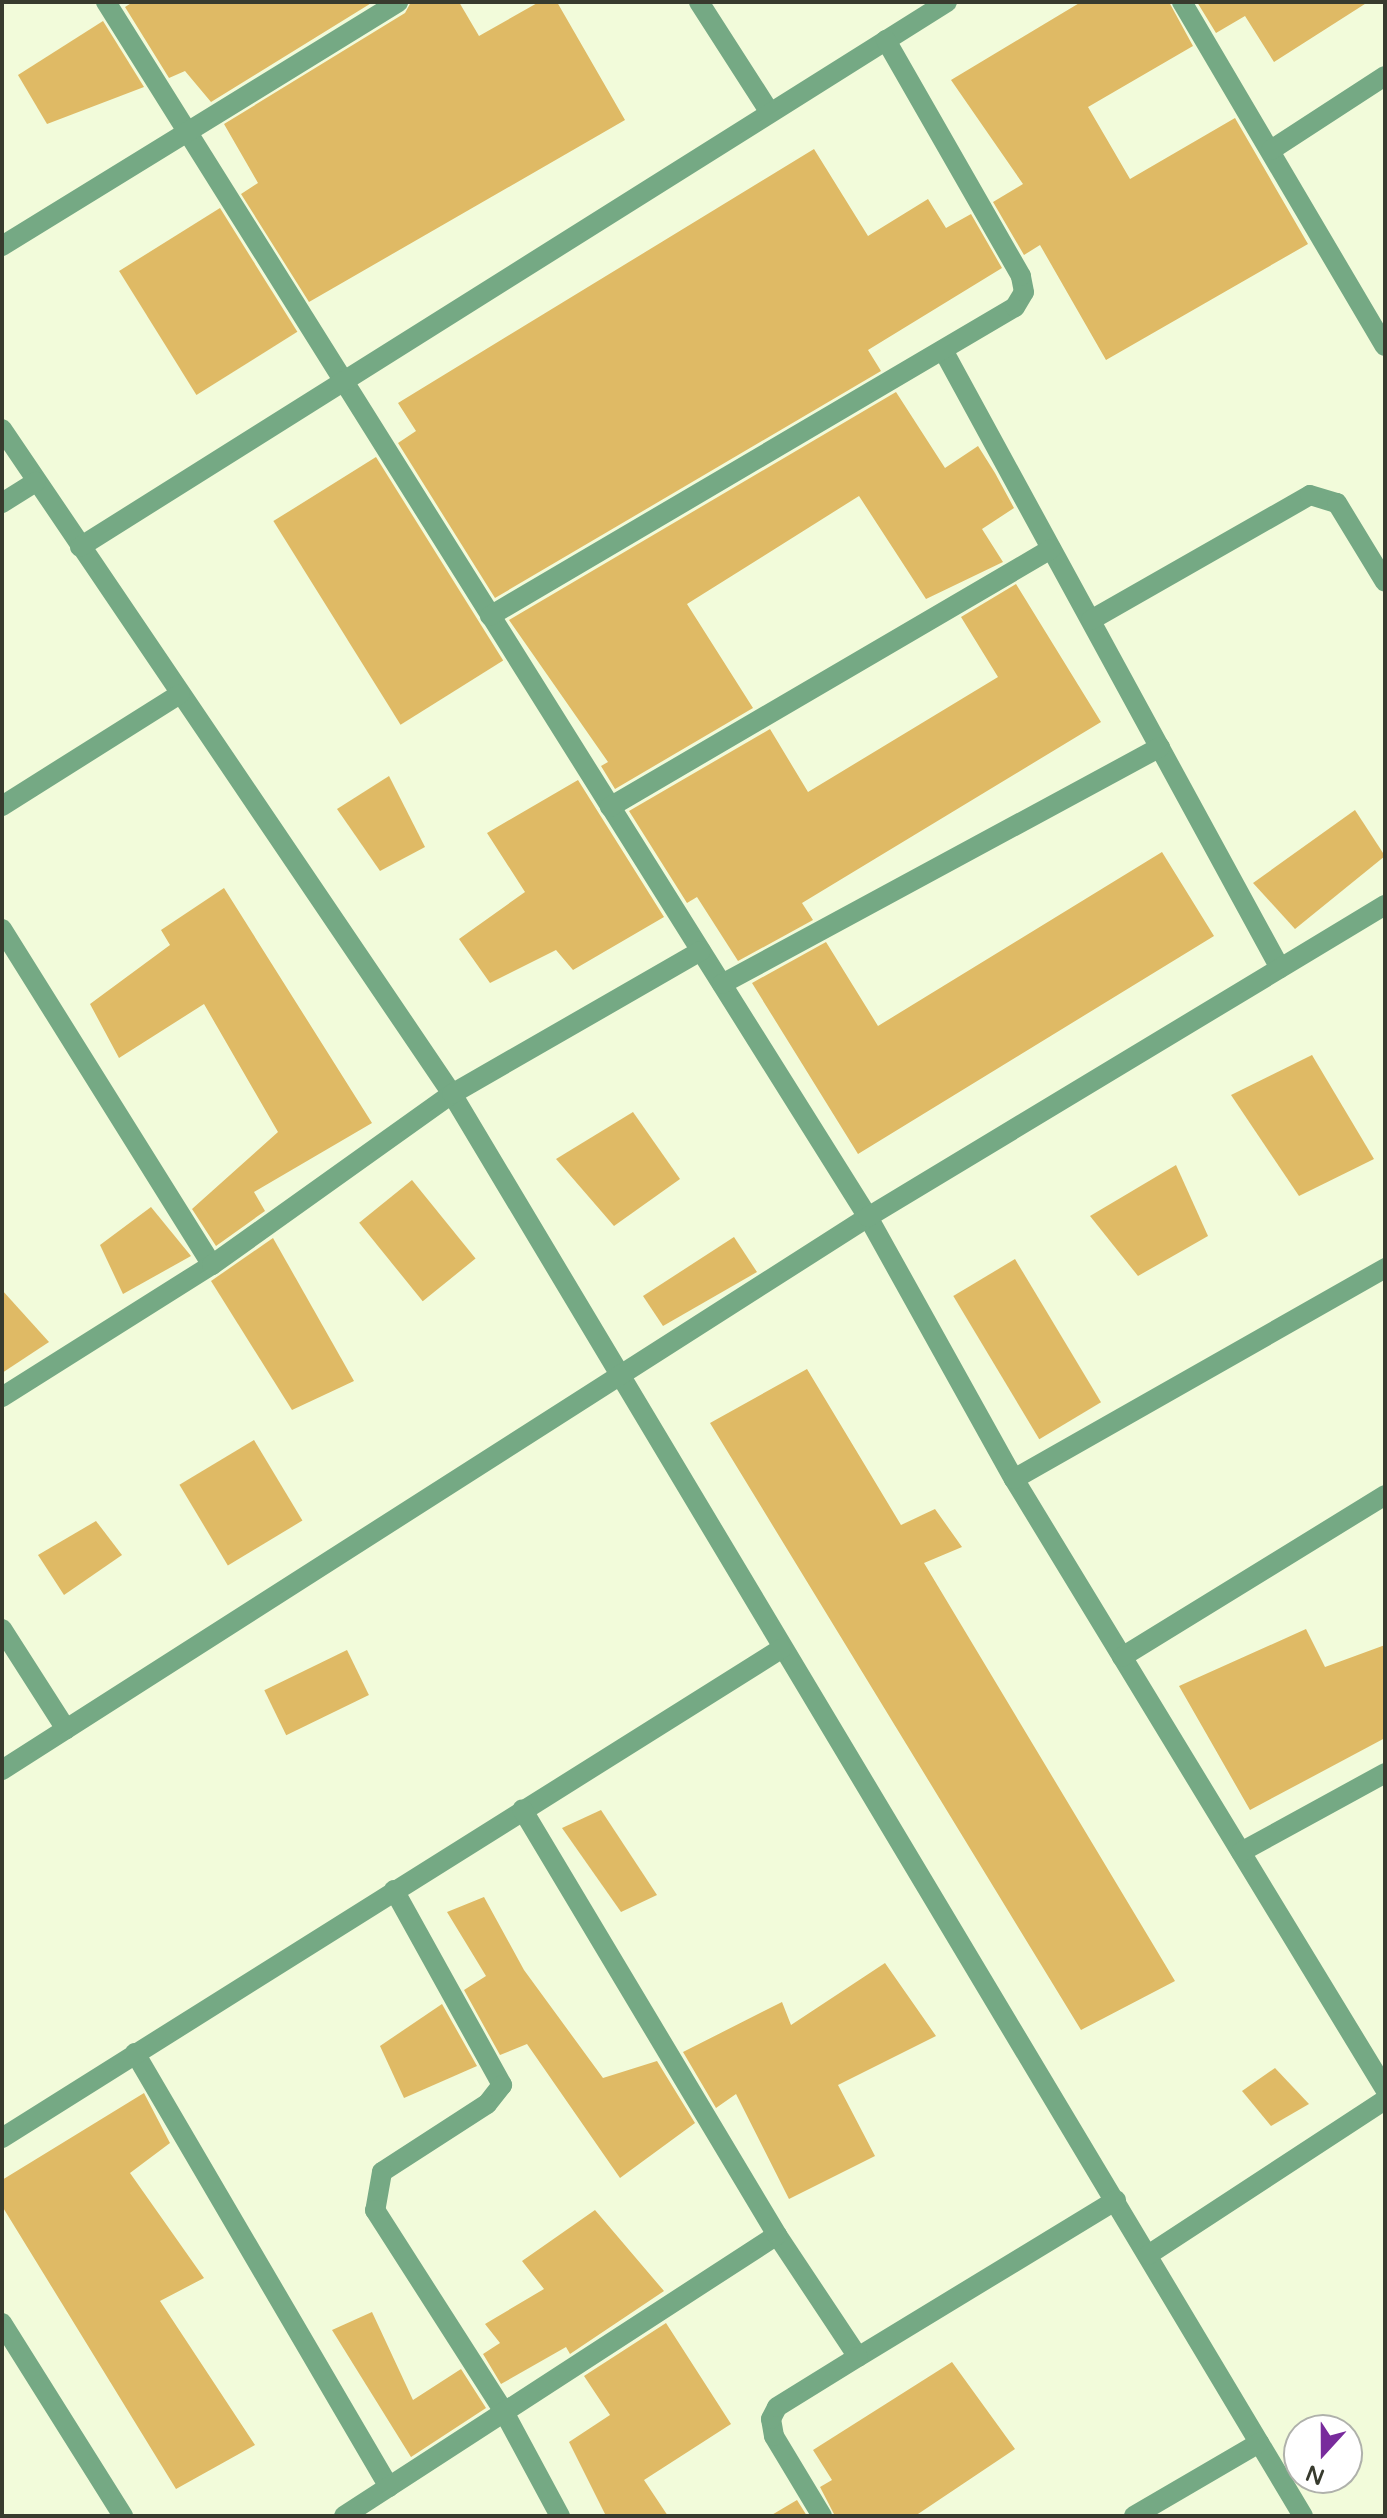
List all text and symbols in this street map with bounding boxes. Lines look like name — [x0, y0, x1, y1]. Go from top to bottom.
north arrow — [1283, 2414, 1363, 2494]
text: N — [1302, 2459, 1328, 2490]

